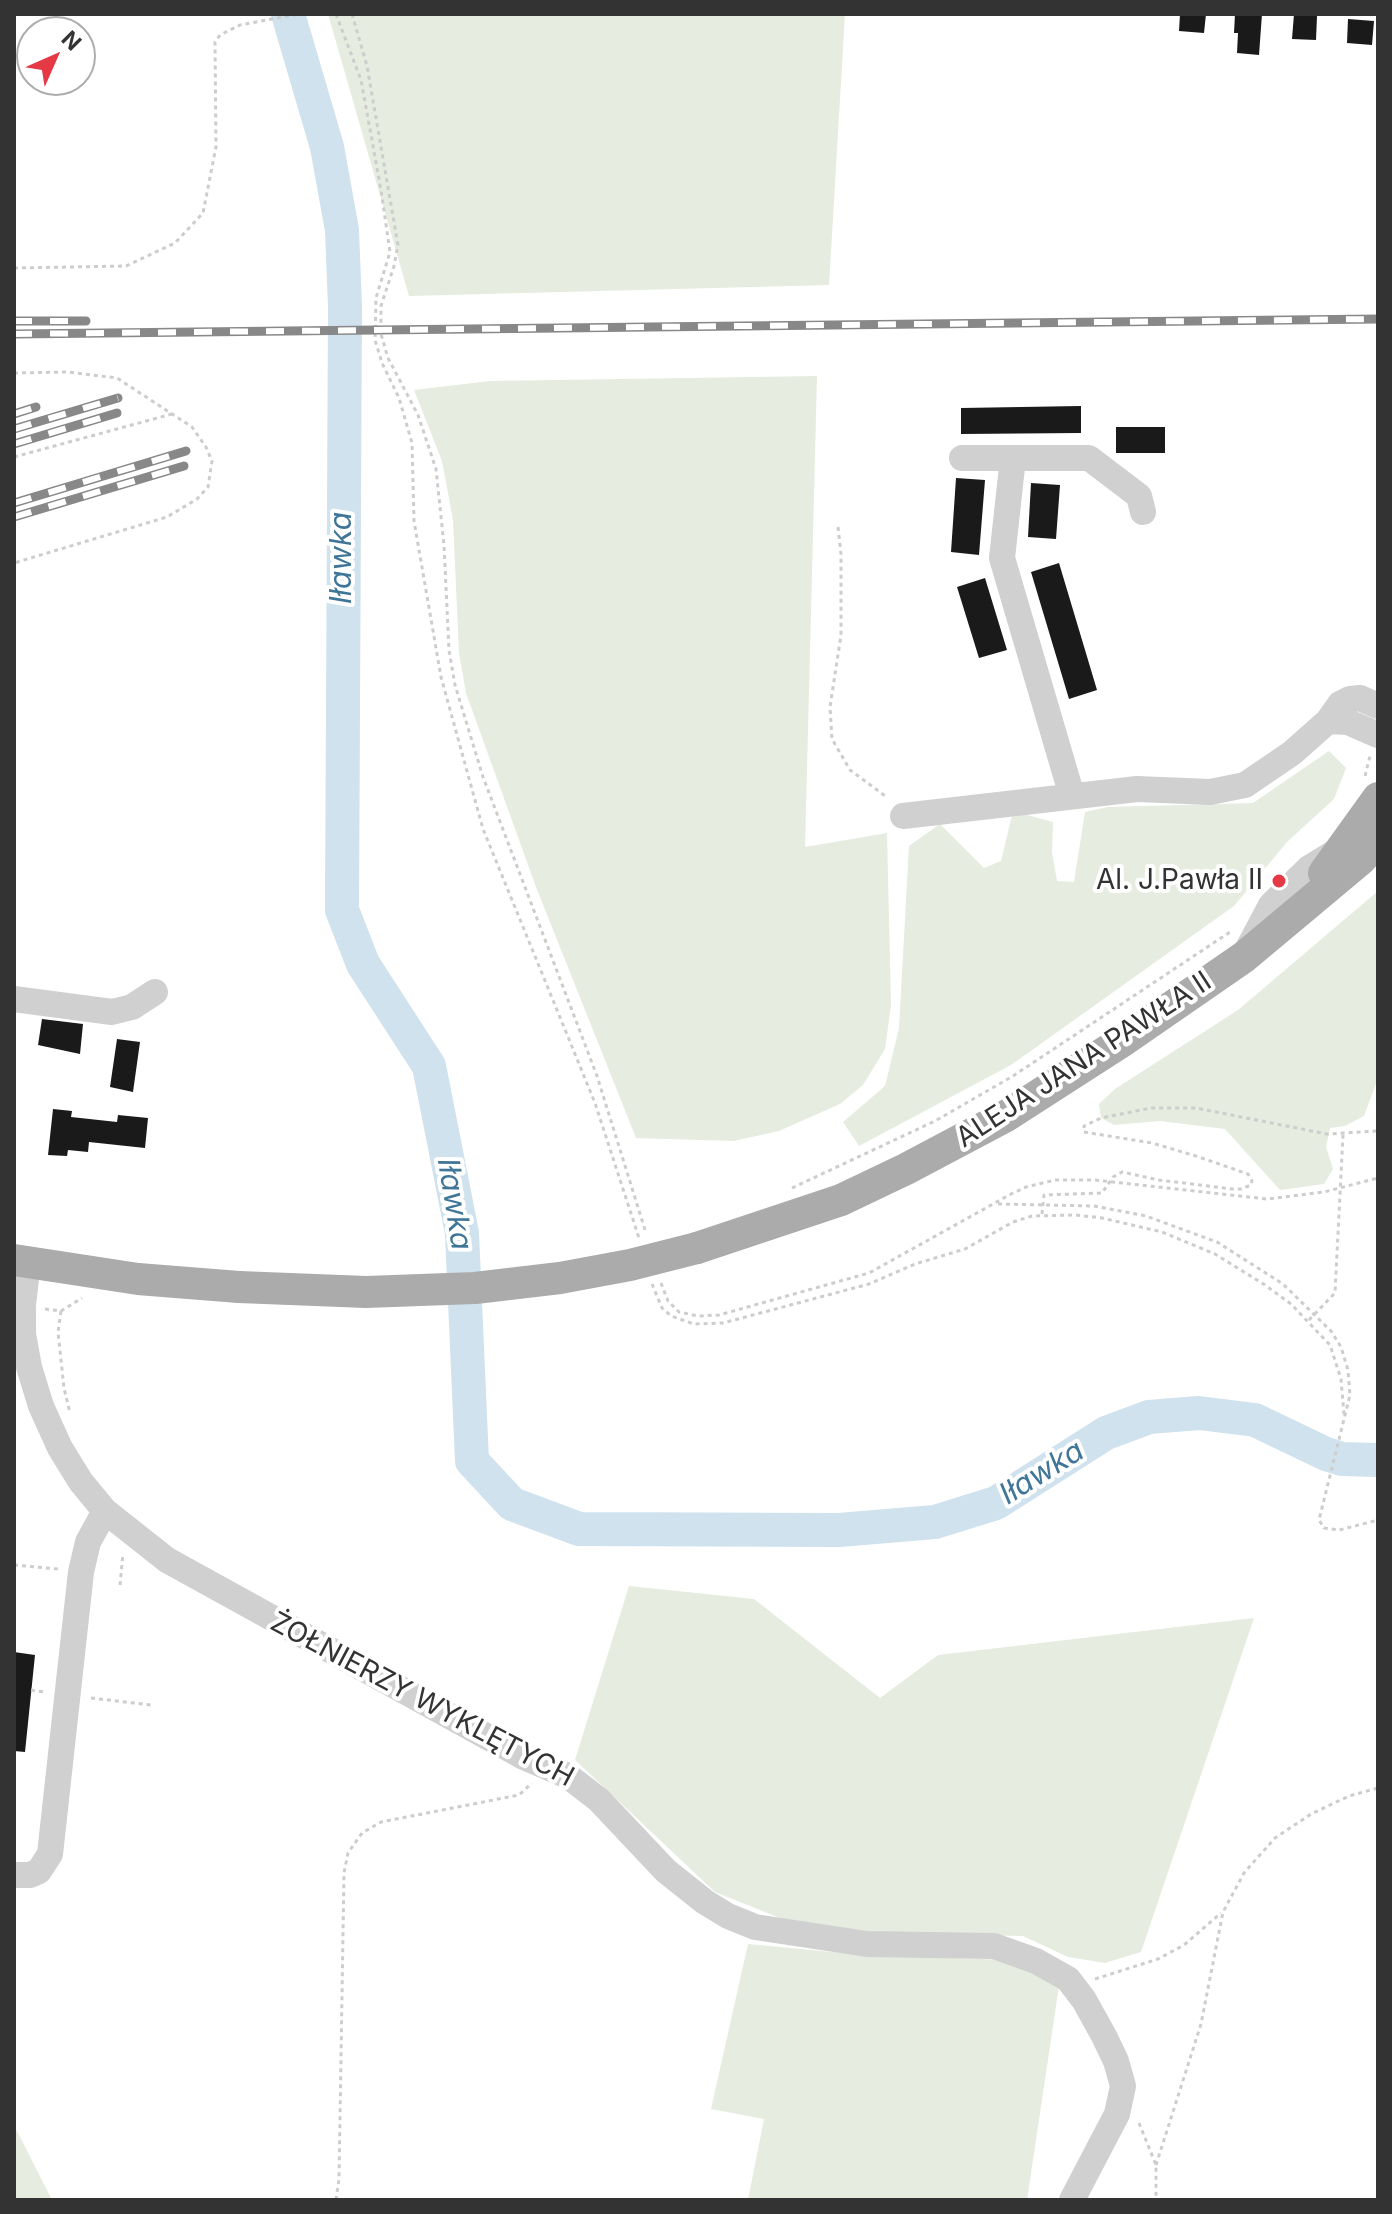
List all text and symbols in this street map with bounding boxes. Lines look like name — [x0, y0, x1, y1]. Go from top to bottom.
north arrow — [16, 16, 96, 96]
text: N — [56, 25, 87, 56]
water label: Iławka — [324, 512, 360, 604]
place label: Al. J.Pawła II — [1096, 864, 1263, 898]
marker: Al. J.Pawła II — [1270, 872, 1288, 890]
street label: ALEJA JANA PAWŁA II — [950, 965, 1218, 1155]
water label: Iławka — [429, 1156, 479, 1252]
water label: Iławka — [993, 1433, 1091, 1513]
street label: ŻOŁNIERZY WYKLĘTYCH — [265, 1606, 579, 1794]

